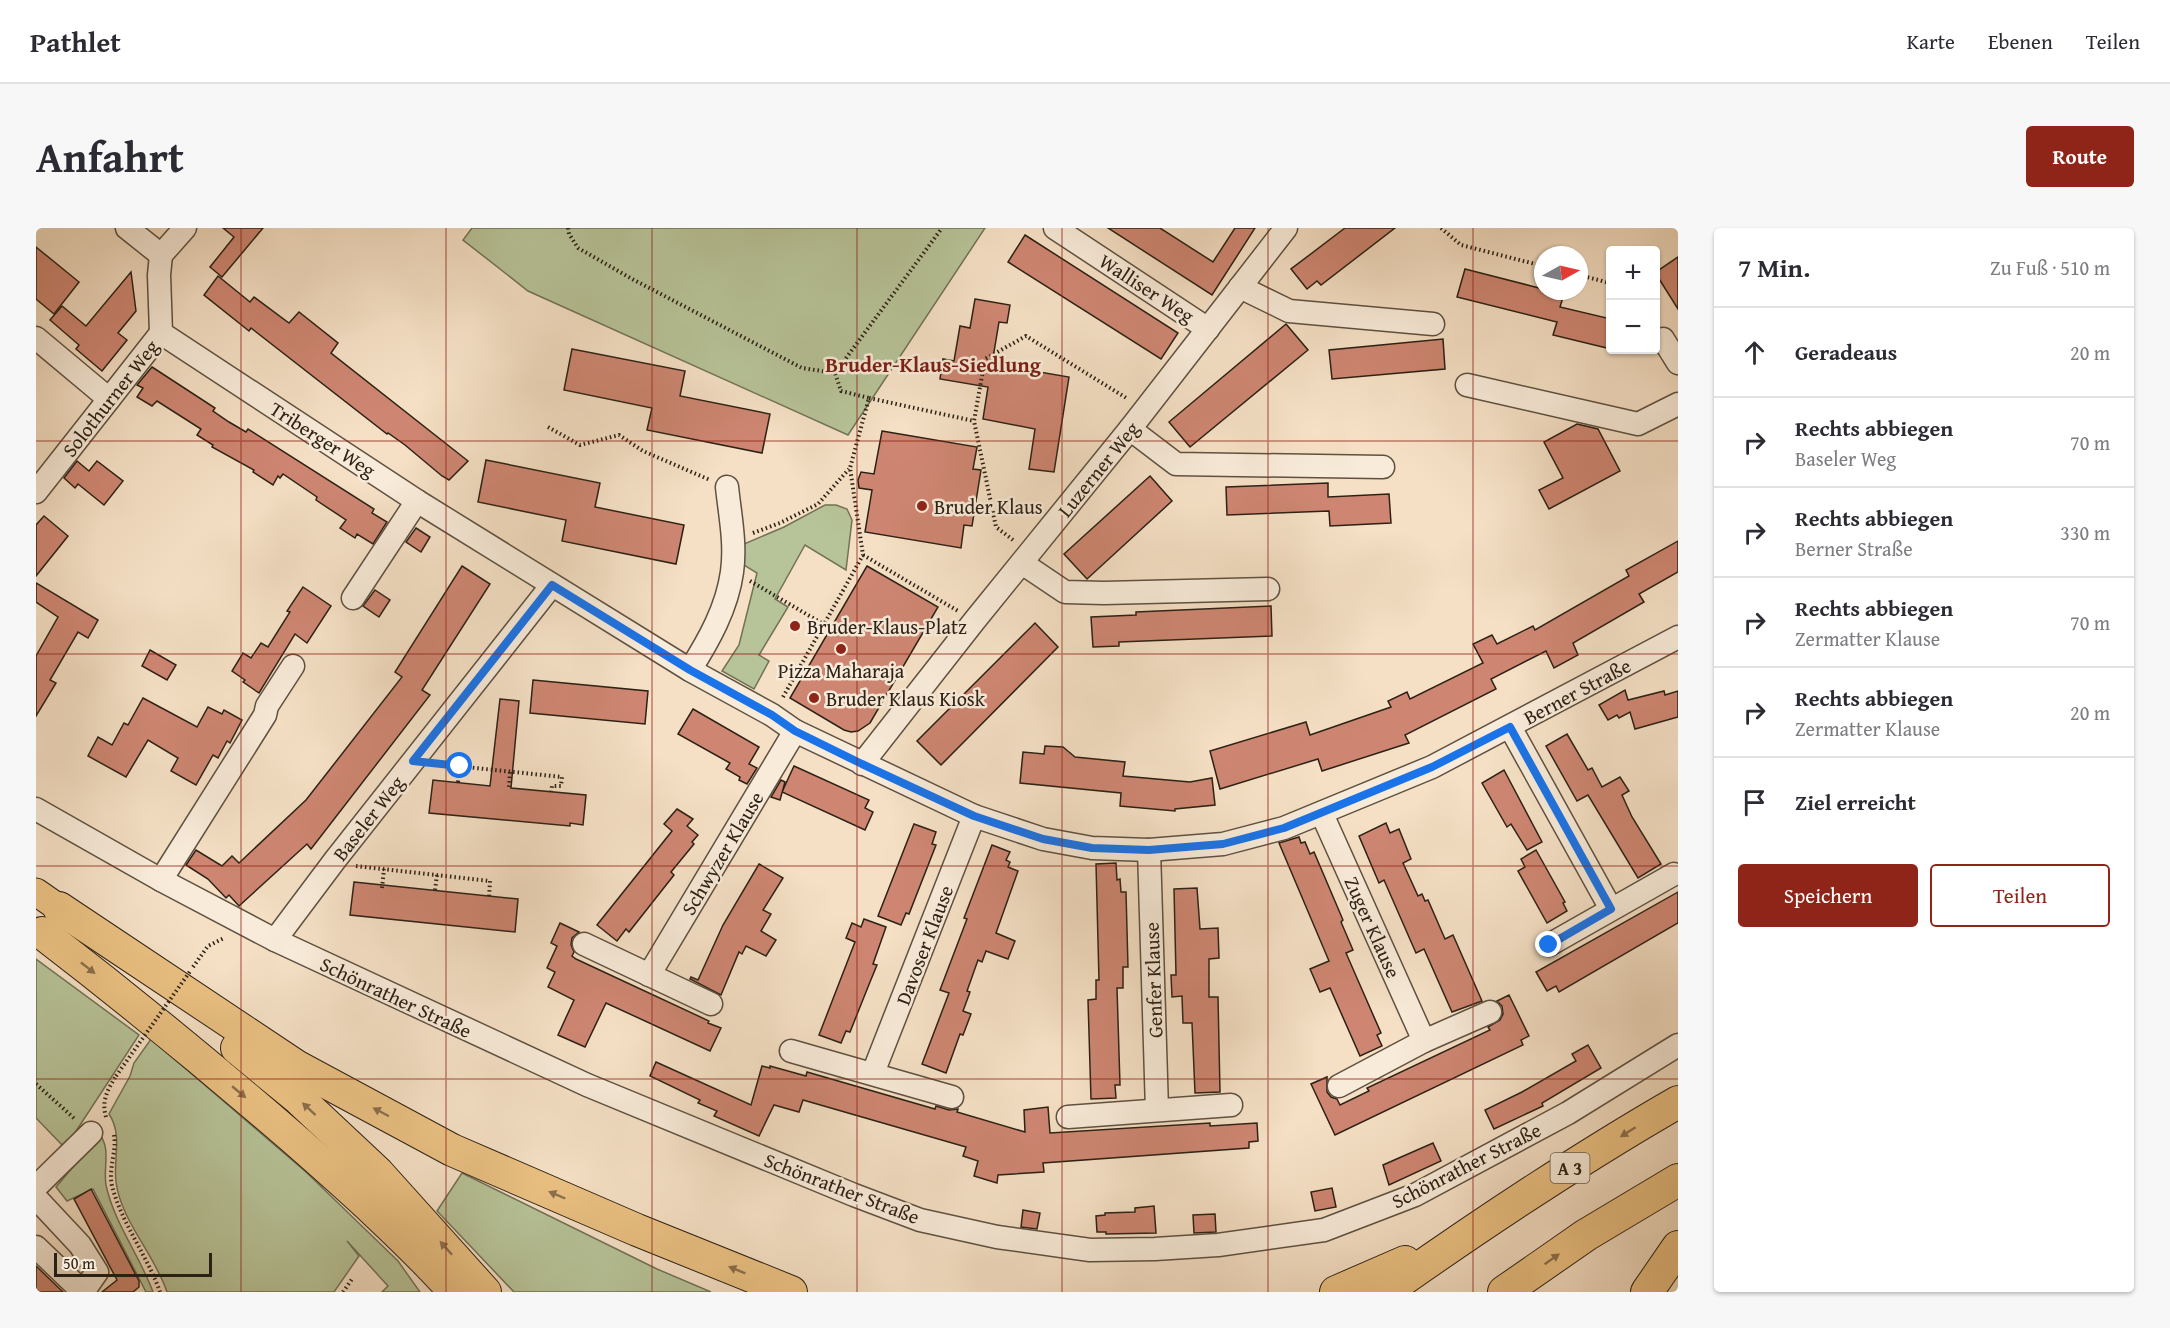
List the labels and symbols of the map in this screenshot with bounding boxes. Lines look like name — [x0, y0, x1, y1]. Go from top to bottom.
street label: Walliser Weg — [1094, 246, 1200, 330]
north arrow — [1534, 246, 1588, 300]
street label: Solothurner Weg — [55, 333, 165, 463]
district label: Bruder-Klaus-Siedlung — [825, 349, 1042, 380]
street label: Triberger Weg — [265, 394, 382, 484]
street label: Luzerner Weg — [1050, 415, 1146, 523]
place label: Bruder Klaus — [934, 492, 1043, 521]
marker: Bruder Klaus — [915, 499, 929, 513]
place label: Bruder-Klaus-Platz — [807, 612, 967, 641]
marker: Bruder-Klaus-Platz — [788, 619, 802, 633]
marker: Pizza Maharaja — [834, 642, 848, 656]
street label: Berner Straße — [1518, 651, 1636, 731]
place label: Pizza Maharaja — [778, 656, 905, 685]
place label: Bruder Klaus Kiosk — [826, 684, 986, 713]
marker: Bruder Klaus Kiosk — [807, 691, 821, 705]
route start — [446, 752, 472, 778]
street label: Baseler Weg — [325, 769, 411, 867]
street label: Schwyzer Klause — [674, 786, 770, 920]
street label: Zuger Klause — [1338, 872, 1408, 982]
street label: Davoser Klause — [888, 881, 960, 1009]
street label: Genfer Klause — [1136, 922, 1170, 1038]
route end — [1535, 931, 1561, 957]
street label: Schönrather Straße — [315, 949, 477, 1045]
one-way arrow — [81, 962, 96, 974]
one-way arrow — [231, 1085, 246, 1098]
one-way arrow — [302, 1102, 317, 1116]
one-way arrow — [372, 1107, 389, 1117]
street label: Schönrather Straße — [1386, 1115, 1546, 1215]
one-way arrow — [1620, 1126, 1636, 1137]
street label: Schönrather Straße — [760, 1145, 924, 1231]
road number: A 3 — [1550, 1153, 1589, 1183]
one-way arrow — [547, 1190, 565, 1200]
one-way arrow — [440, 1241, 454, 1255]
scale bar — [54, 1250, 212, 1278]
one-way arrow — [1543, 1253, 1559, 1265]
one-way arrow — [727, 1265, 745, 1275]

